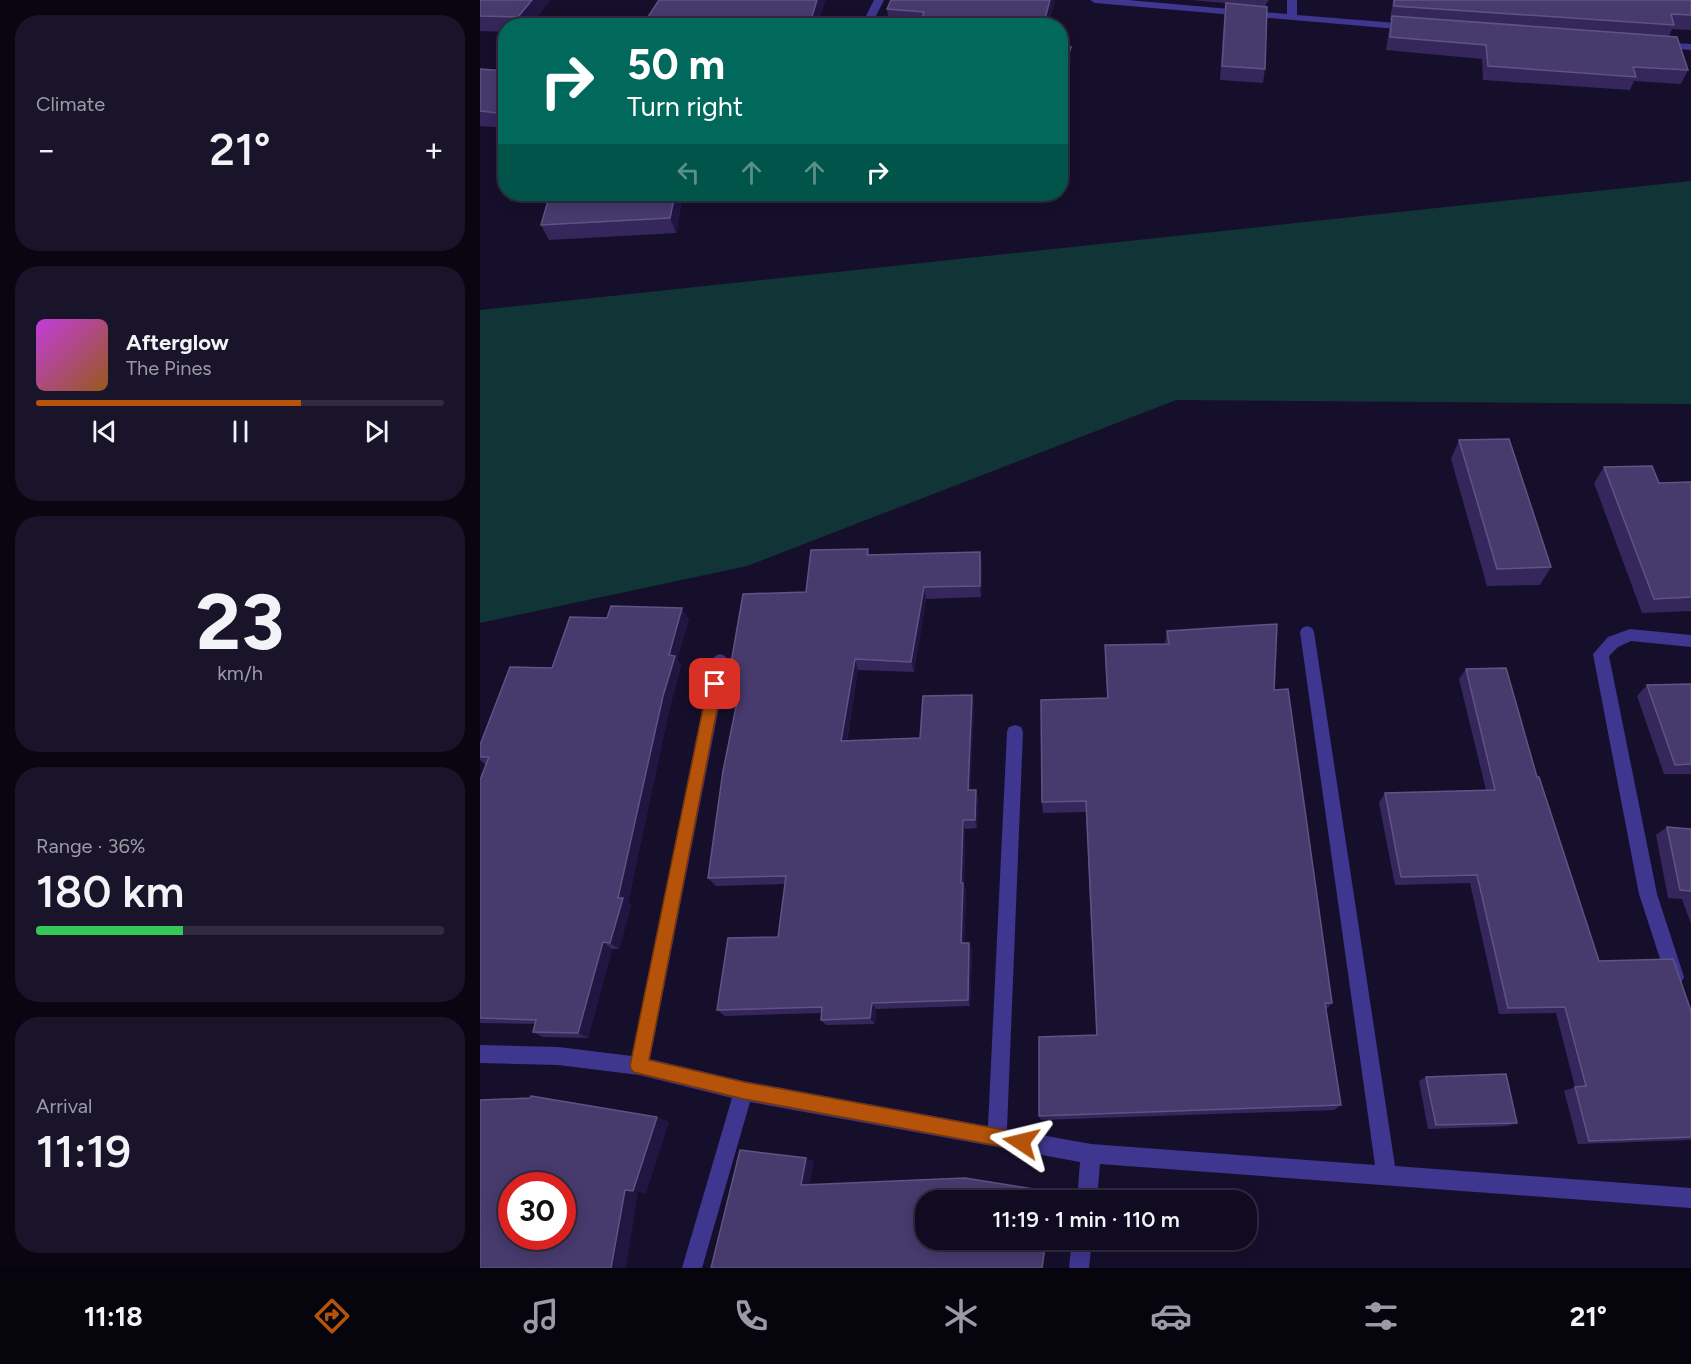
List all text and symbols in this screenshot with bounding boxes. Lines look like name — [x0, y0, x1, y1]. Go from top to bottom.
text: 50 m — [627, 39, 725, 90]
icon: right — [528, 42, 606, 120]
text: Turn right — [627, 90, 743, 123]
text: Climate — [36, 92, 105, 116]
text: 21° — [209, 122, 271, 176]
text: − — [36, 130, 57, 169]
text: + — [423, 130, 444, 169]
icon: left — [672, 156, 705, 189]
icon: ahead — [735, 156, 768, 189]
icon: ahead — [798, 156, 831, 189]
icon: right — [861, 156, 894, 189]
text: Afterglow — [126, 329, 229, 356]
text: The Pines — [126, 356, 212, 380]
icon: previous — [88, 415, 121, 448]
icon: pause — [224, 415, 257, 448]
icon: next — [360, 415, 393, 448]
text: 23 — [196, 575, 284, 669]
pin — [689, 658, 740, 709]
text: km/h — [217, 661, 263, 685]
icon: arrive — [698, 667, 731, 700]
text: Range · 36% — [36, 834, 145, 858]
text: 180 km — [36, 864, 184, 918]
text: Arrival — [36, 1094, 92, 1118]
position arrow — [989, 1110, 1053, 1174]
text: 11:19 — [36, 1124, 131, 1178]
speed limit sign: 30 — [498, 1172, 576, 1250]
text: 11:19 · 1 min · 110 m — [992, 1206, 1180, 1233]
icon: directions — [311, 1295, 353, 1337]
icon: music — [520, 1295, 562, 1337]
icon: phone — [730, 1295, 772, 1337]
icon: climate — [940, 1295, 982, 1337]
icon: car — [1150, 1295, 1192, 1337]
icon: filters — [1360, 1295, 1402, 1337]
text: 11:18 — [84, 1300, 143, 1333]
text: 21° — [1570, 1300, 1607, 1333]

